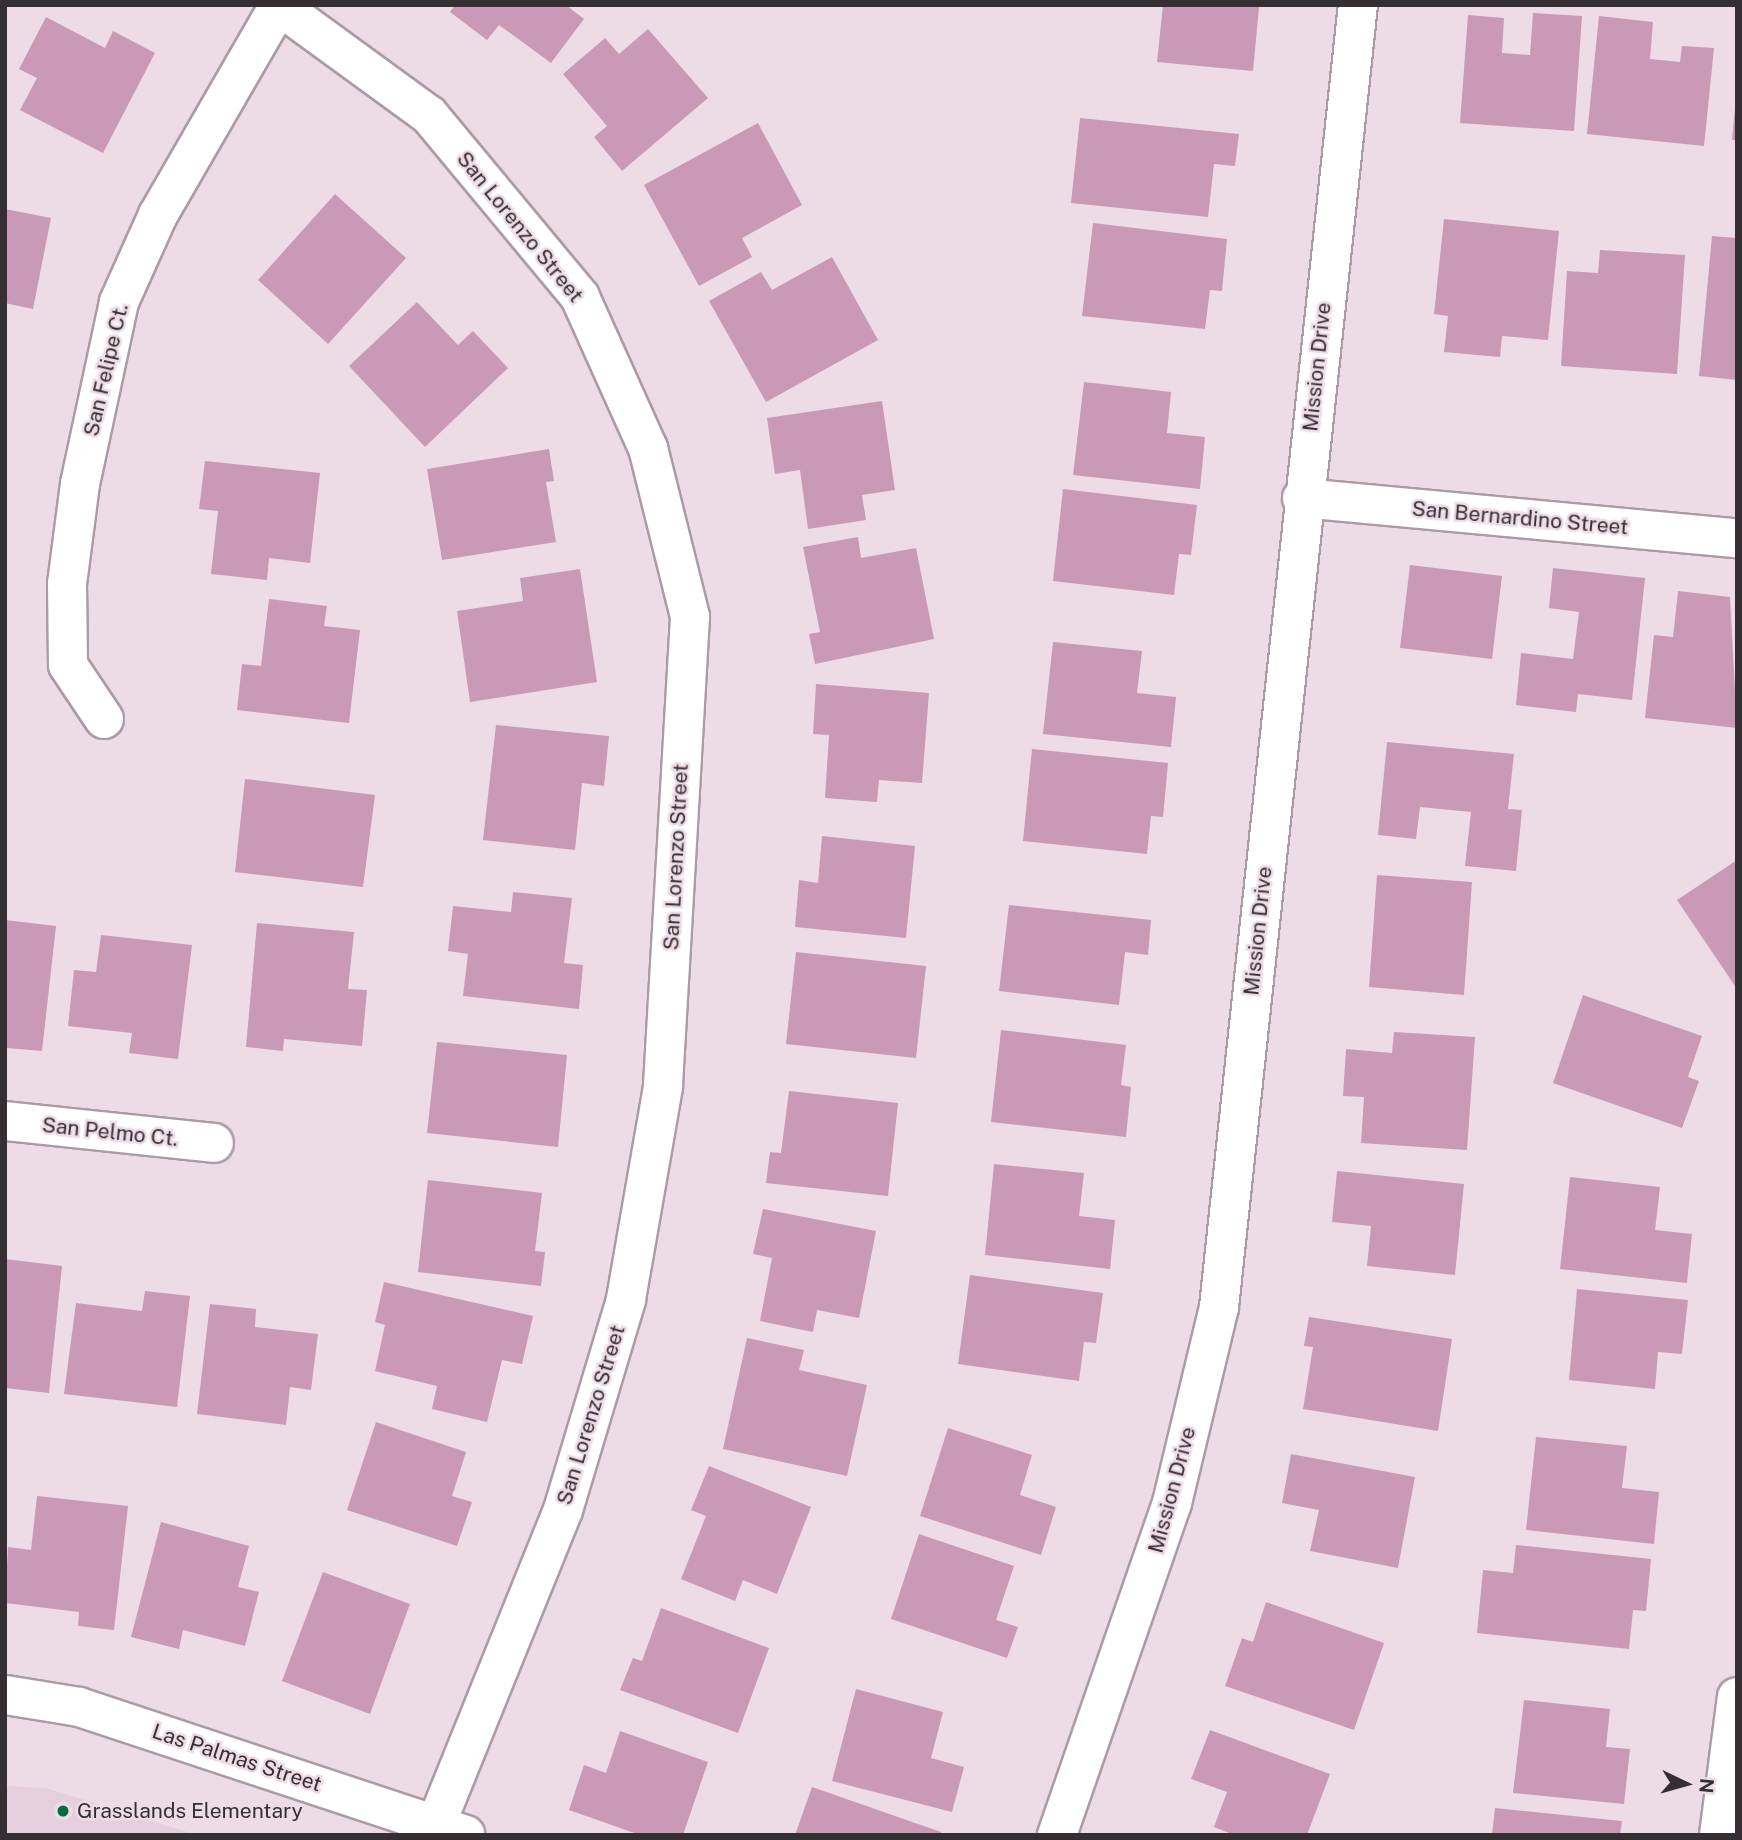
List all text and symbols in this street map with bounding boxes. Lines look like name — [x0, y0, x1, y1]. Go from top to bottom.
street label: San Lorenzo Street — [451, 146, 589, 308]
street label: San Felipe Ct. — [79, 301, 133, 439]
street label: Mission Drive — [1298, 301, 1336, 433]
street label: San Bernardino Street — [1411, 496, 1629, 540]
street label: San Lorenzo Street — [659, 763, 693, 951]
street label: Mission Drive — [1239, 865, 1277, 997]
street label: San Pelmo Ct. — [41, 1112, 179, 1152]
street label: San Lorenzo Street — [552, 1322, 630, 1508]
street label: Mission Drive — [1143, 1424, 1201, 1556]
street label: Las Palmas Street — [149, 1719, 325, 1797]
north arrow — [1651, 1749, 1721, 1819]
text: N — [1695, 1777, 1719, 1794]
place label: Grasslands Elementary — [77, 1798, 303, 1824]
marker: Grasslands Elementary — [55, 1803, 71, 1819]

